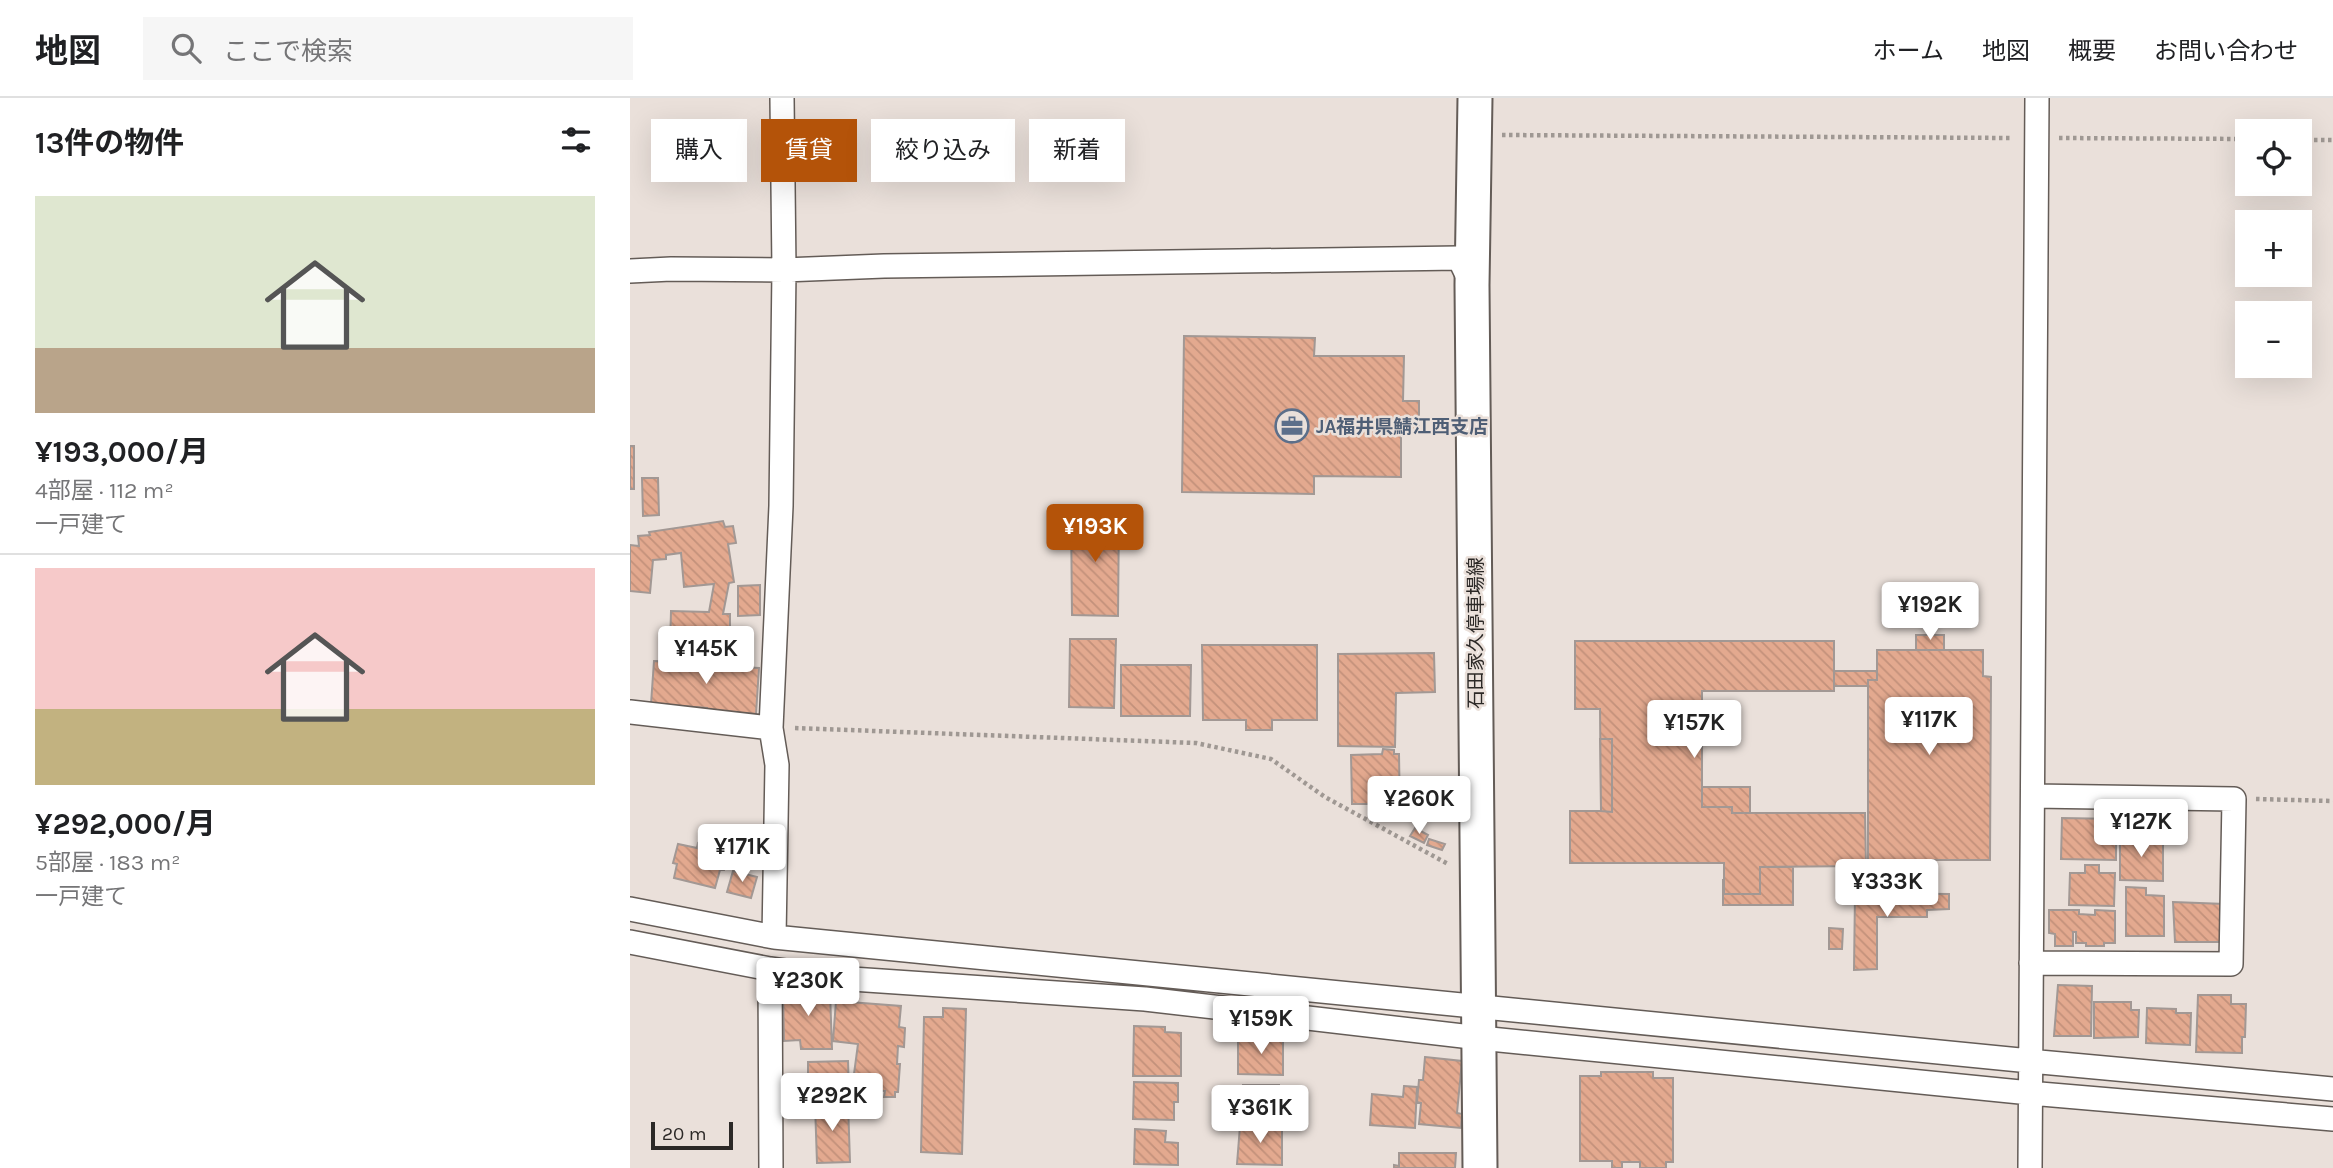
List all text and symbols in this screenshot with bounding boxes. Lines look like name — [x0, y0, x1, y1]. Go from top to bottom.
search box — [143, 17, 633, 80]
icon: search — [167, 29, 205, 67]
text: 地図 — [35, 32, 101, 70]
text: ここで検索 — [223, 36, 353, 67]
text: ホーム — [1873, 37, 1944, 65]
text: 地図 — [1982, 37, 2030, 65]
text: 概要 — [2068, 37, 2116, 65]
text: お問い合わせ — [2154, 37, 2298, 65]
chip: 購入 — [651, 119, 747, 182]
chip: 賃貸 — [761, 119, 857, 182]
chip: 絞り込み — [871, 119, 1015, 182]
chip: 新着 — [1029, 119, 1125, 182]
map controls — [2235, 119, 2312, 378]
button: locate — [2235, 119, 2312, 196]
icon: filters — [557, 121, 595, 159]
text: 13件の物件 — [35, 125, 184, 161]
button: + — [2235, 210, 2312, 287]
icon: home — [252, 242, 378, 368]
button: − — [2235, 301, 2312, 378]
office icon: JA福井県鯖江西支店 — [1273, 407, 1311, 445]
place label: JA福井県鯖江西支店 — [1316, 416, 1488, 438]
text: ¥193,000/月 — [35, 434, 209, 470]
text: 4部屋 · 112 m² — [35, 477, 174, 504]
pin: ¥193K — [1046, 504, 1144, 564]
text: 一戸建て — [35, 511, 127, 538]
text: ¥193K — [1062, 513, 1128, 540]
street label: 石田家久停車場線 — [1465, 557, 1487, 709]
pin: ¥192K — [1881, 582, 1979, 642]
text: ¥192K — [1898, 591, 1962, 618]
icon: home — [252, 614, 378, 740]
pin: ¥145K — [657, 626, 755, 686]
text: ¥145K — [674, 635, 738, 662]
pin: ¥117K — [1880, 698, 1978, 757]
pin: ¥157K — [1645, 700, 1743, 760]
text: ¥117K — [1901, 706, 1957, 733]
text: ¥157K — [1663, 709, 1725, 736]
pin: ¥260K — [1370, 776, 1468, 836]
text: ¥260K — [1384, 785, 1454, 812]
pin: ¥127K — [2092, 800, 2190, 859]
text: ¥292,000/月 — [35, 806, 216, 842]
text: ¥127K — [2110, 808, 2172, 835]
pin: ¥171K — [693, 824, 791, 884]
text: ¥171K — [714, 833, 770, 860]
text: 5部屋 · 183 m² — [35, 849, 181, 876]
pin: ¥333K — [1838, 860, 1936, 919]
text: ¥333K — [1851, 868, 1923, 895]
text: 一戸建て — [35, 883, 127, 910]
pin: ¥230K — [759, 958, 857, 1018]
text: ¥230K — [772, 967, 844, 994]
pin: ¥159K — [1212, 996, 1310, 1056]
text: ¥159K — [1229, 1005, 1293, 1032]
pin: ¥292K — [783, 1074, 881, 1133]
text: ¥292K — [797, 1082, 867, 1109]
pin: ¥361K — [1211, 1086, 1309, 1145]
text: ¥361K — [1228, 1094, 1293, 1121]
scale bar — [651, 1119, 733, 1151]
text: 20 m — [662, 1123, 707, 1145]

